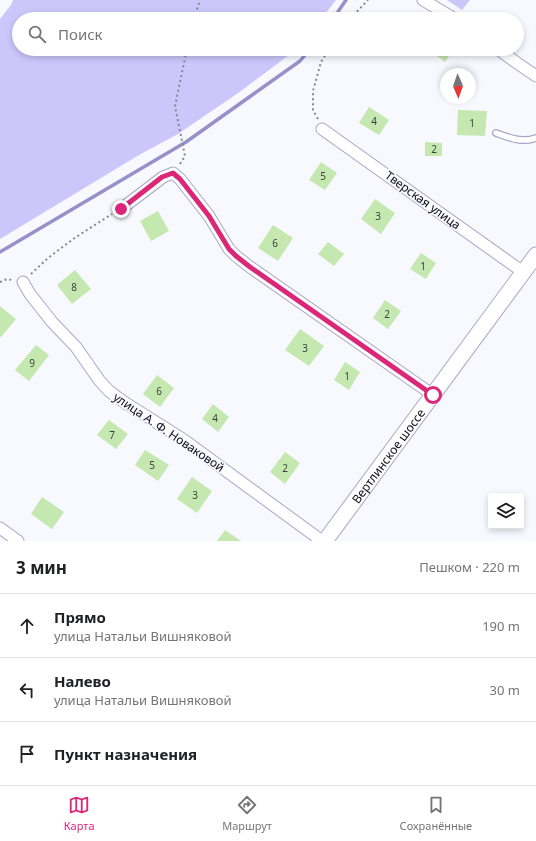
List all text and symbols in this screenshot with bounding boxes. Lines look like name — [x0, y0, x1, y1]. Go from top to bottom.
search box — [12, 12, 524, 56]
icon: search — [26, 23, 48, 45]
text: Поиск — [58, 24, 103, 44]
north arrow — [440, 68, 476, 104]
house number: 4 — [371, 114, 377, 128]
house number: 1 — [469, 116, 475, 130]
house number: 2 — [431, 142, 437, 156]
street label: Тверская улица — [382, 167, 464, 233]
house number: 5 — [320, 169, 326, 183]
route end — [112, 200, 130, 218]
house number: 3 — [375, 209, 381, 223]
house number: 6 — [272, 236, 278, 250]
house number: 1 — [420, 259, 426, 273]
house number: 8 — [71, 280, 77, 294]
house number: 2 — [384, 307, 390, 321]
house number: 3 — [302, 341, 308, 355]
house number: 9 — [29, 356, 35, 370]
house number: 1 — [344, 369, 350, 383]
house number: 6 — [156, 384, 162, 398]
route start — [424, 386, 442, 404]
street label: улица А. Ф. Новаковой — [110, 388, 228, 476]
street label: Вертлинское шоссе — [347, 405, 429, 507]
house number: 4 — [212, 411, 218, 425]
house number: 7 — [109, 428, 115, 442]
house number: 5 — [149, 458, 155, 472]
house number: 2 — [282, 461, 288, 475]
house number: 3 — [192, 488, 198, 502]
map controls — [488, 493, 524, 529]
button: layers — [488, 493, 524, 529]
text: 3 мин — [16, 556, 67, 579]
text: Пешком · 220 m — [419, 558, 520, 576]
text: Прямо — [54, 607, 106, 627]
icon: ahead — [16, 615, 38, 637]
text: 190 m — [482, 617, 520, 635]
text: улица Натальи Вишняковой — [54, 627, 232, 645]
text: Налево — [54, 671, 111, 691]
icon: left — [16, 679, 38, 701]
text: 30 m — [490, 681, 520, 699]
text: улица Натальи Вишняковой — [54, 691, 232, 709]
icon: arrive — [16, 743, 38, 765]
text: Пункт назначения — [54, 744, 197, 764]
tab: Карта — [64, 794, 95, 833]
tab: Маршрут — [222, 794, 272, 833]
tab: Сохранённые — [400, 794, 472, 833]

